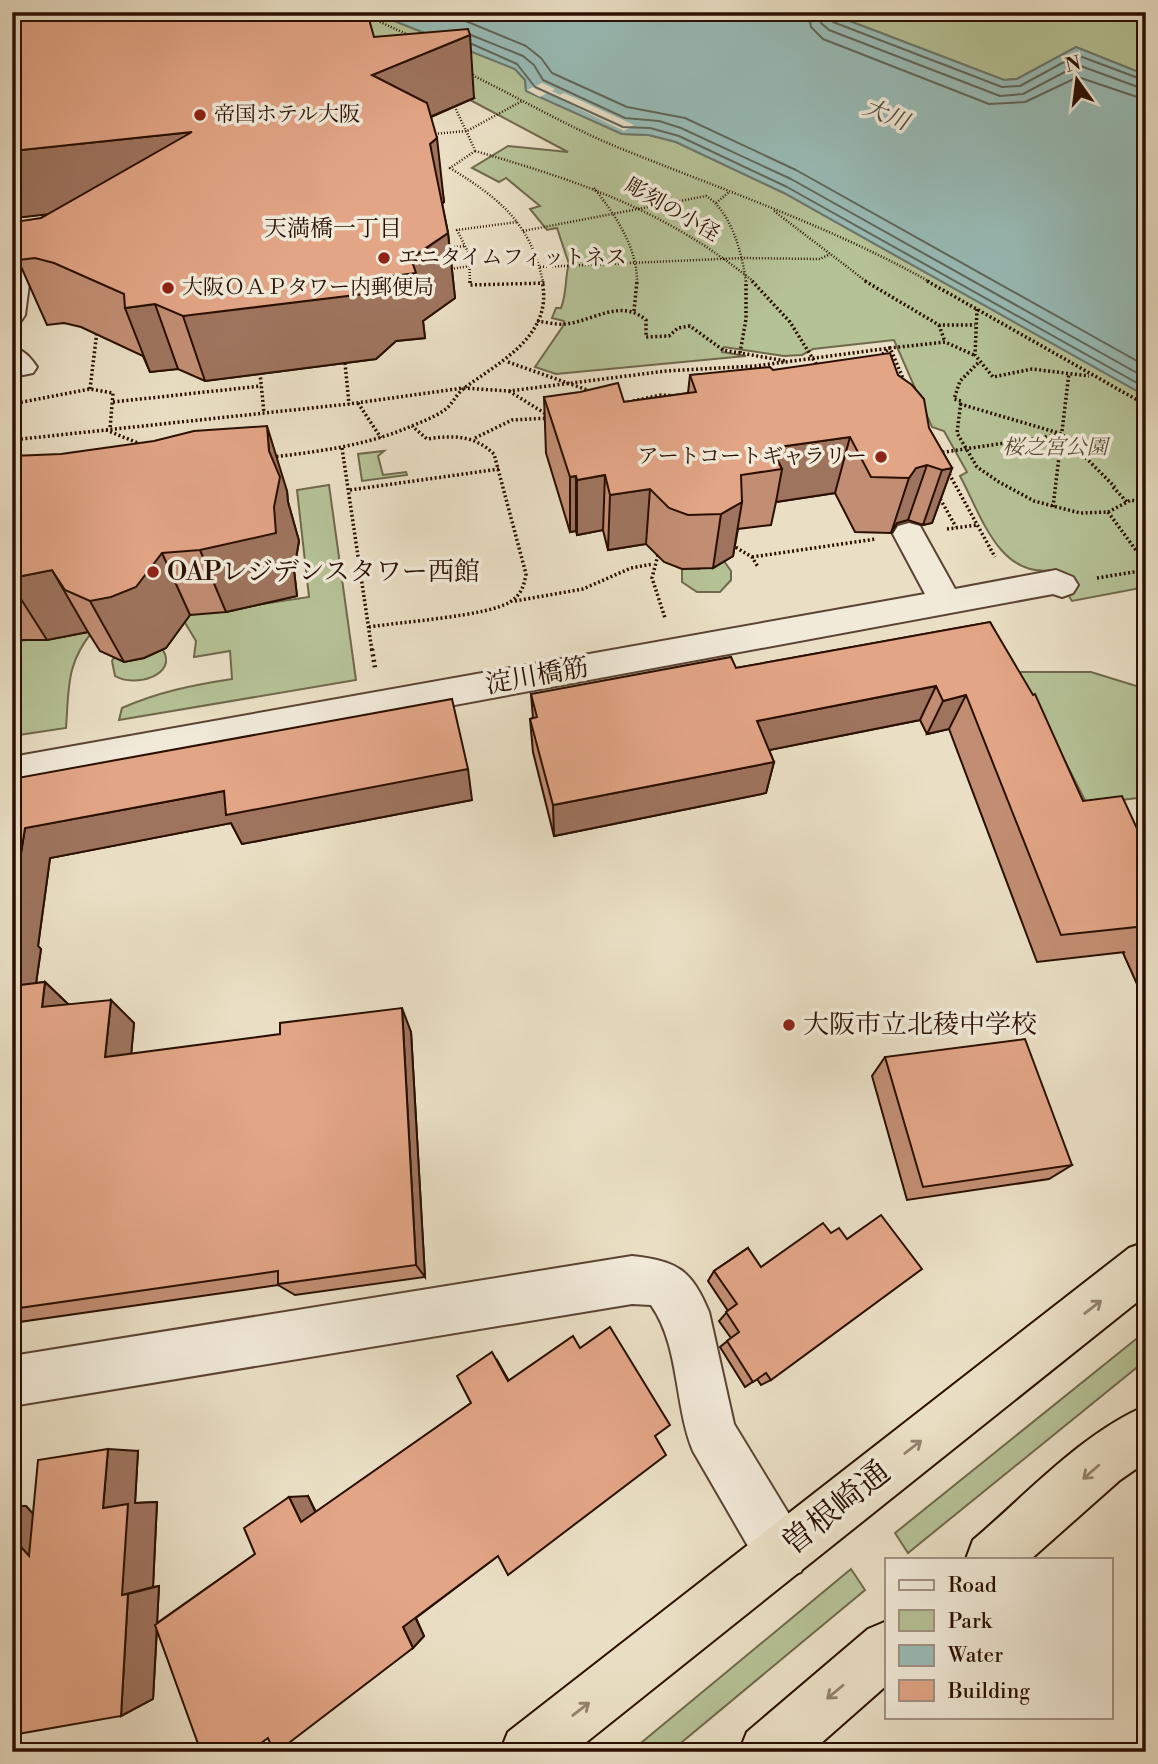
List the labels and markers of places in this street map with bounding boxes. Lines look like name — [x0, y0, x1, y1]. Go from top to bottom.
place label: 帝国ホテル大阪 — [214, 102, 360, 128]
marker: 帝国ホテル大阪 — [192, 107, 208, 123]
place label: エニタイムフィットネス — [398, 245, 627, 271]
marker: エニタイムフィットネス — [376, 250, 392, 266]
place label: 大阪ＯＡＰタワー内郵便局 — [182, 275, 434, 301]
marker: 大阪ＯＡＰタワー内郵便局 — [160, 280, 176, 296]
place label: アートコートギャラリー — [637, 444, 867, 470]
marker: アートコートギャラリー — [873, 449, 889, 465]
place label: OAPレジデンスタワー西館 — [167, 556, 480, 588]
marker: OAPレジデンスタワー西館 — [145, 564, 161, 580]
place label: 大阪市立北稜中学校 — [803, 1009, 1037, 1041]
marker: 大阪市立北稜中学校 — [781, 1017, 797, 1033]

